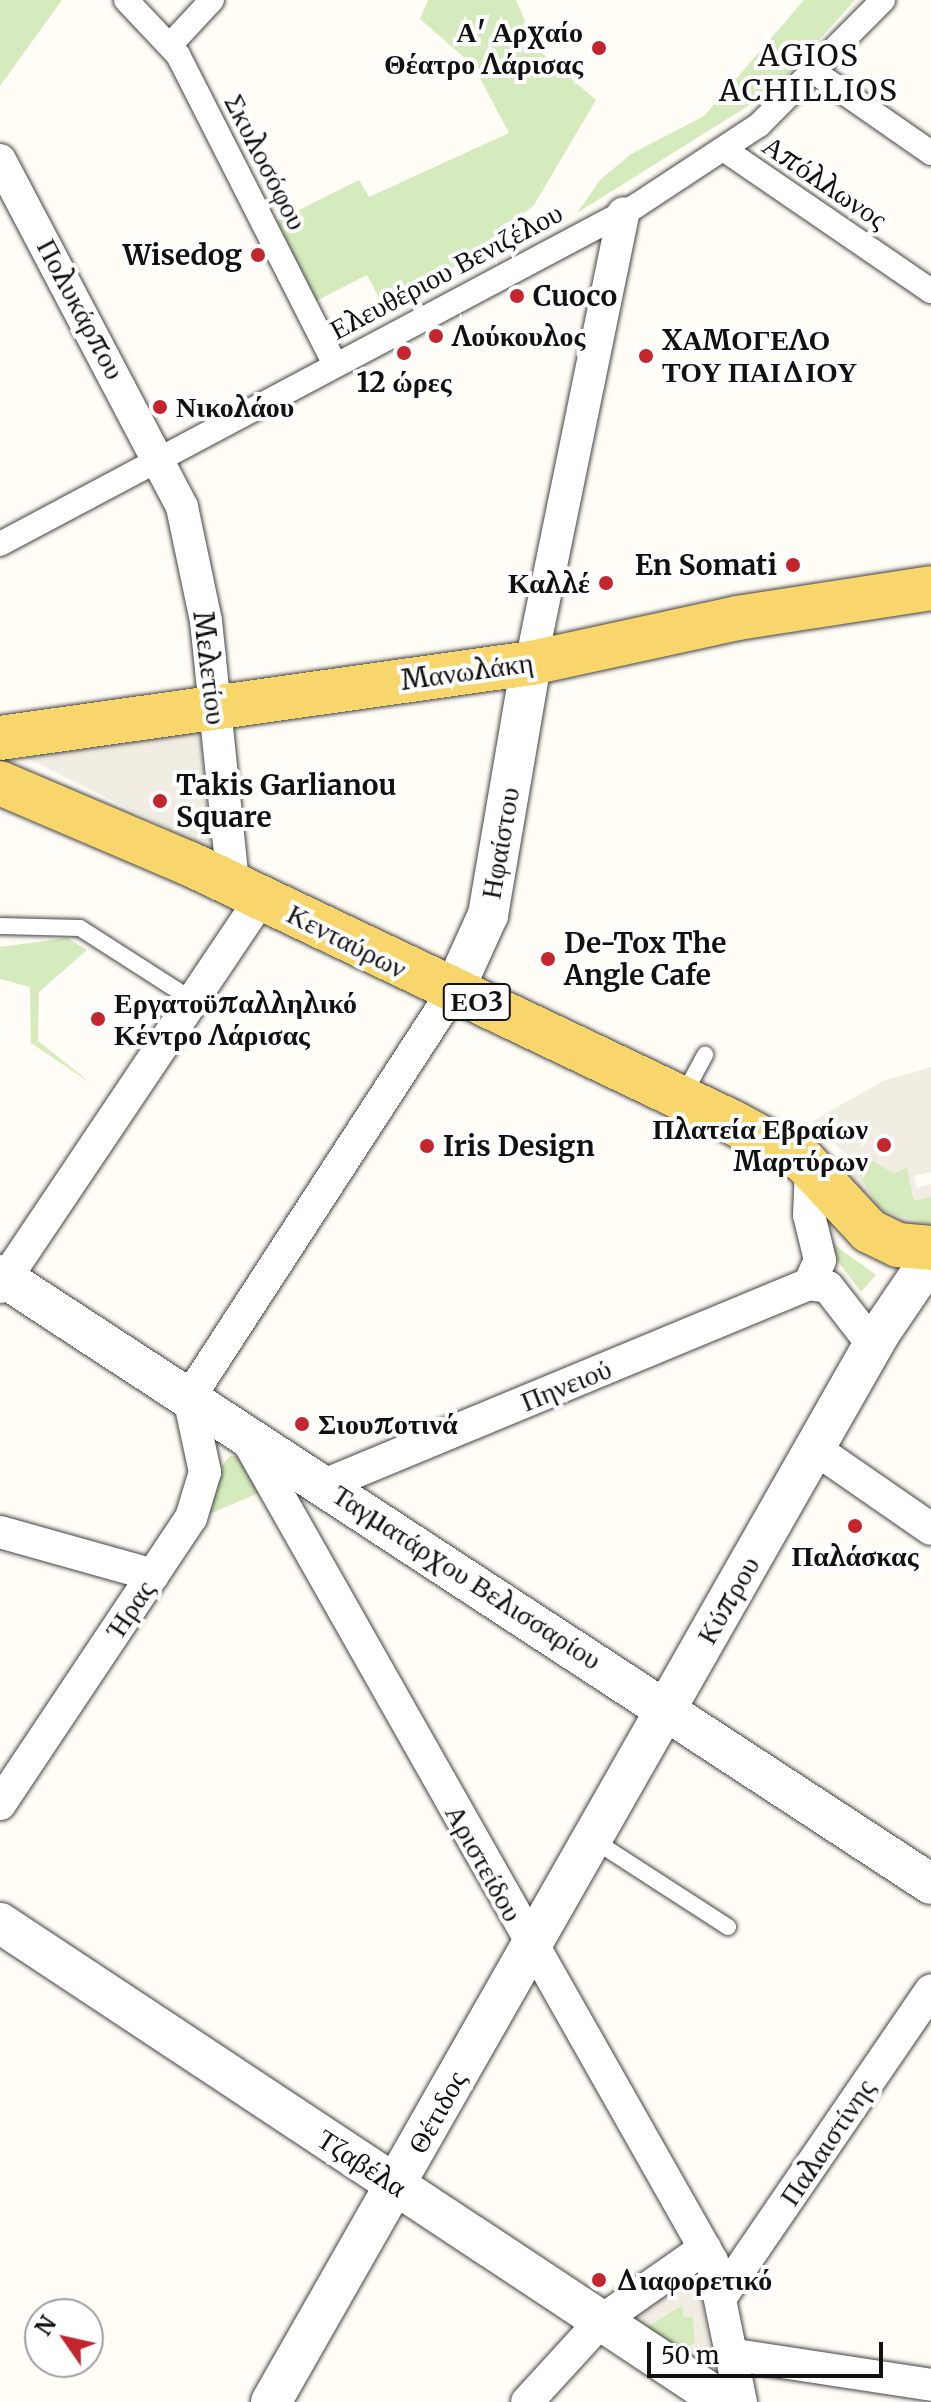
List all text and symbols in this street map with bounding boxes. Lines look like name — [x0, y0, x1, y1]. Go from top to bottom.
place label: Α' Αρχαίο Θέατρο Λάρισας — [384, 15, 583, 81]
district label: AGIOS ACHILLIOS — [719, 37, 899, 108]
marker: Α' Αρχαίο Θέατρο Λάρισας — [590, 39, 608, 57]
street label: Σκυλοσόφου — [218, 89, 314, 235]
street label: Απόλλωνος — [756, 128, 894, 236]
street label: Ελευθέριου Βενιζέλου — [324, 196, 568, 346]
street label: Πολυκάρπου — [30, 233, 132, 385]
place label: Wisedog — [123, 238, 242, 272]
marker: Wisedog — [249, 246, 267, 264]
place label: Cuoco — [533, 279, 617, 313]
marker: Cuoco — [508, 287, 526, 305]
place label: Λούκουλος — [452, 319, 585, 353]
place label: ΧΑΜΟΓΕΛΟ ΤΟΥ ΠΑΙΔΙΟΥ — [662, 323, 857, 389]
marker: Λούκουλος — [427, 327, 445, 345]
marker: 12 ώρες — [395, 344, 413, 362]
marker: ΧΑΜΟΓΕΛΟ ΤΟΥ ΠΑΙΔΙΟΥ — [637, 347, 655, 365]
place label: 12 ώρες — [356, 365, 452, 399]
place label: Νικολάου — [176, 390, 294, 424]
marker: Νικολάου — [151, 398, 169, 416]
place label: En Somati — [635, 548, 777, 582]
marker: En Somati — [784, 556, 802, 574]
place label: Καλλέ — [508, 566, 590, 600]
marker: Καλλέ — [597, 574, 615, 592]
street label: Μελετίου — [186, 609, 234, 727]
street label: Μανωλάκη — [399, 645, 535, 697]
place label: Takis Garlianou Square — [176, 768, 396, 834]
street label: Ηφαίστου — [474, 785, 526, 901]
marker: Takis Garlianou Square — [151, 792, 169, 810]
street label: Κενταύρων — [282, 897, 412, 985]
place label: De-Tox The Angle Cafe — [564, 926, 726, 992]
marker: De-Tox The Angle Cafe — [539, 950, 557, 968]
road number: ΕΟ3 — [441, 980, 513, 1024]
place label: Εργατοϋπαλληλικό Κέντρο Λάρισας — [114, 986, 357, 1052]
marker: Εργατοϋπαλληλικό Κέντρο Λάρισας — [89, 1010, 107, 1028]
place label: Πλατεία Εβραίων Μαρτύρων — [652, 1112, 868, 1178]
place label: Iris Design — [443, 1129, 595, 1163]
marker: Πλατεία Εβραίων Μαρτύρων — [875, 1136, 893, 1154]
marker: Iris Design — [418, 1137, 436, 1155]
street label: Πηνειού — [516, 1352, 616, 1418]
place label: Σιουποτινά — [318, 1407, 458, 1441]
marker: Σιουποτινά — [293, 1415, 311, 1433]
street label: Ταγματάρχου Βελισσαρίου — [326, 1477, 608, 1677]
marker: Παλάσκας — [846, 1517, 864, 1535]
place label: Παλάσκας — [791, 1539, 919, 1573]
street label: Κύπρου — [690, 1550, 766, 1650]
street label: Ήρας — [99, 1574, 161, 1644]
street label: Αριστείδου — [438, 1799, 530, 1927]
street label: Θέτιδος — [401, 2065, 473, 2159]
street label: Παλαιστίνης — [772, 2072, 882, 2212]
street label: Τζαβέλα — [311, 2122, 413, 2204]
place label: Διαφορετικό — [615, 2263, 772, 2297]
marker: Διαφορετικό — [590, 2271, 608, 2289]
north arrow — [24, 2298, 104, 2378]
text: N — [29, 2311, 62, 2341]
scale bar — [651, 2326, 887, 2376]
text: 50 m — [661, 2340, 720, 2371]

